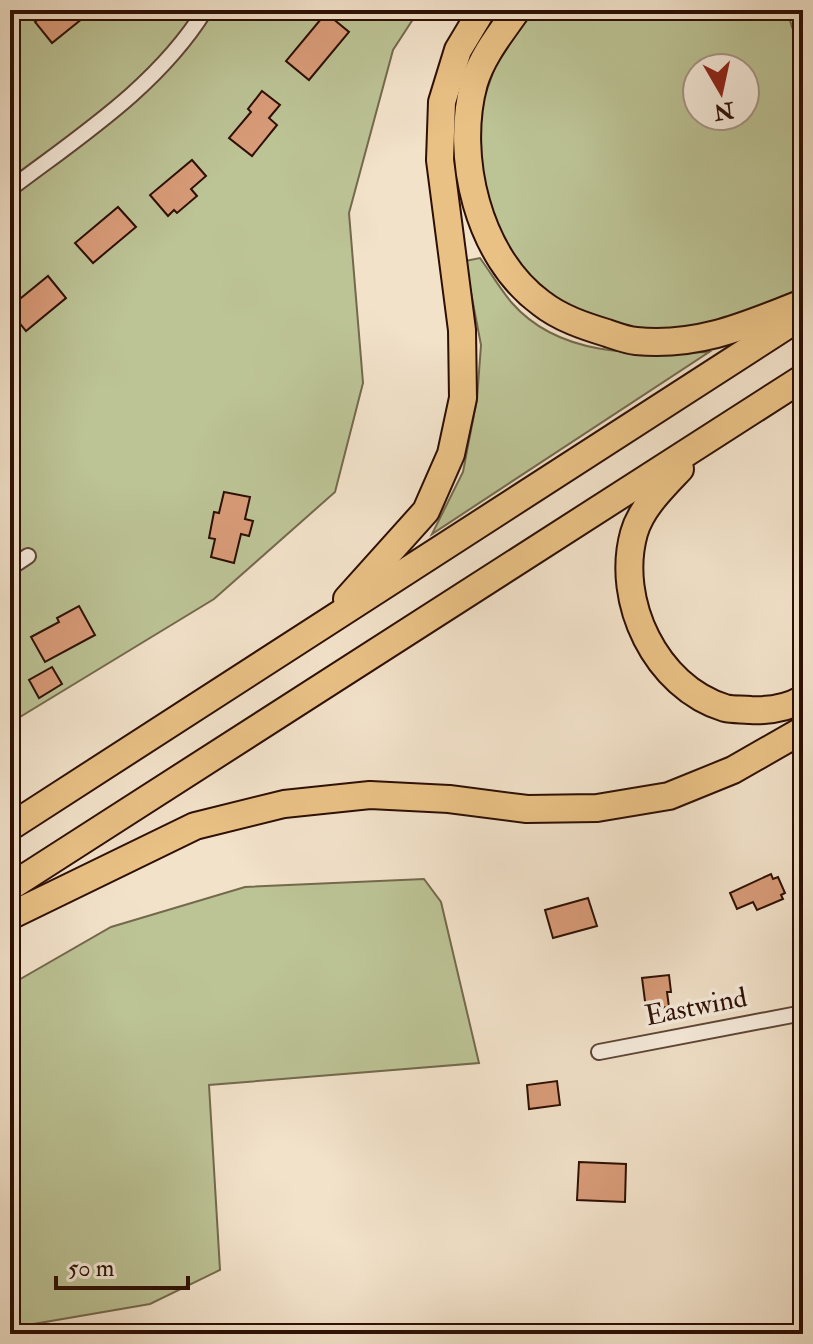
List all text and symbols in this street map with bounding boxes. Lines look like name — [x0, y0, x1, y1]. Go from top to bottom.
north arrow — [681, 52, 761, 132]
text: N — [712, 95, 737, 126]
street label: Eastwind — [642, 980, 750, 1034]
scale bar — [56, 1240, 188, 1290]
text: 50 m — [68, 1253, 115, 1284]

